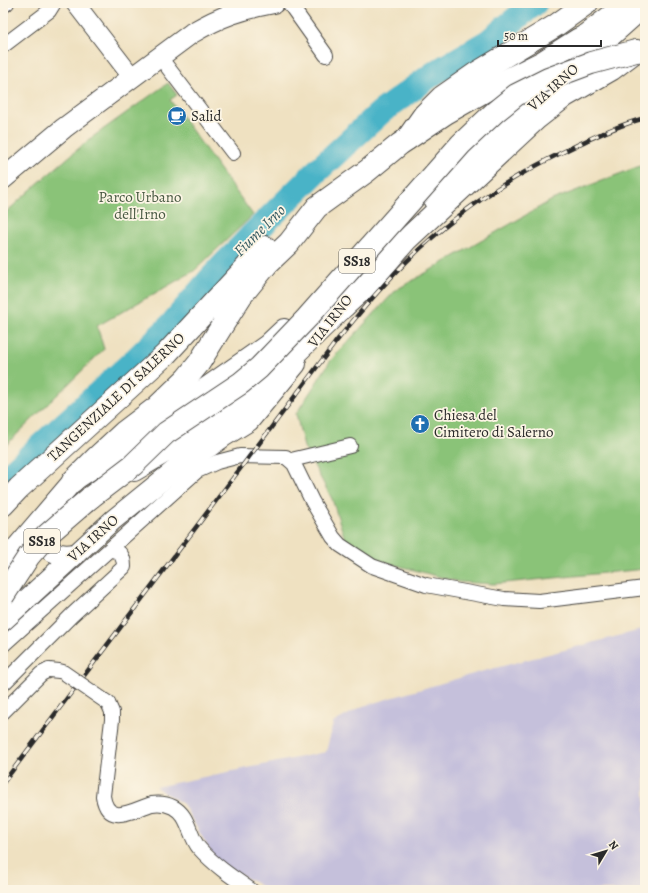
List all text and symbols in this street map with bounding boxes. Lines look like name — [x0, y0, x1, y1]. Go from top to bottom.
scale bar — [498, 22, 601, 48]
text: 50 m — [504, 28, 528, 44]
street label: VIA IRNO — [523, 59, 583, 116]
cafe icon: Salid — [166, 105, 188, 127]
place label: Salid — [191, 106, 223, 126]
park label: Parco Urbano dell'Irno — [98, 187, 182, 224]
water label: Fiume Irno — [229, 200, 291, 262]
road number: SS18 — [339, 249, 375, 273]
street label: VIA IRNO — [302, 290, 357, 352]
street label: TANGENZIALE DI SALERNO — [43, 328, 189, 466]
place label: Chiesa del Cimitero di Salerno — [434, 405, 553, 442]
church icon: Chiesa del Cimitero di Salerno — [409, 413, 431, 435]
street label: VIA IRNO — [63, 510, 123, 567]
road number: SS18 — [24, 529, 60, 553]
north arrow — [586, 831, 626, 871]
text: N — [605, 837, 622, 853]

